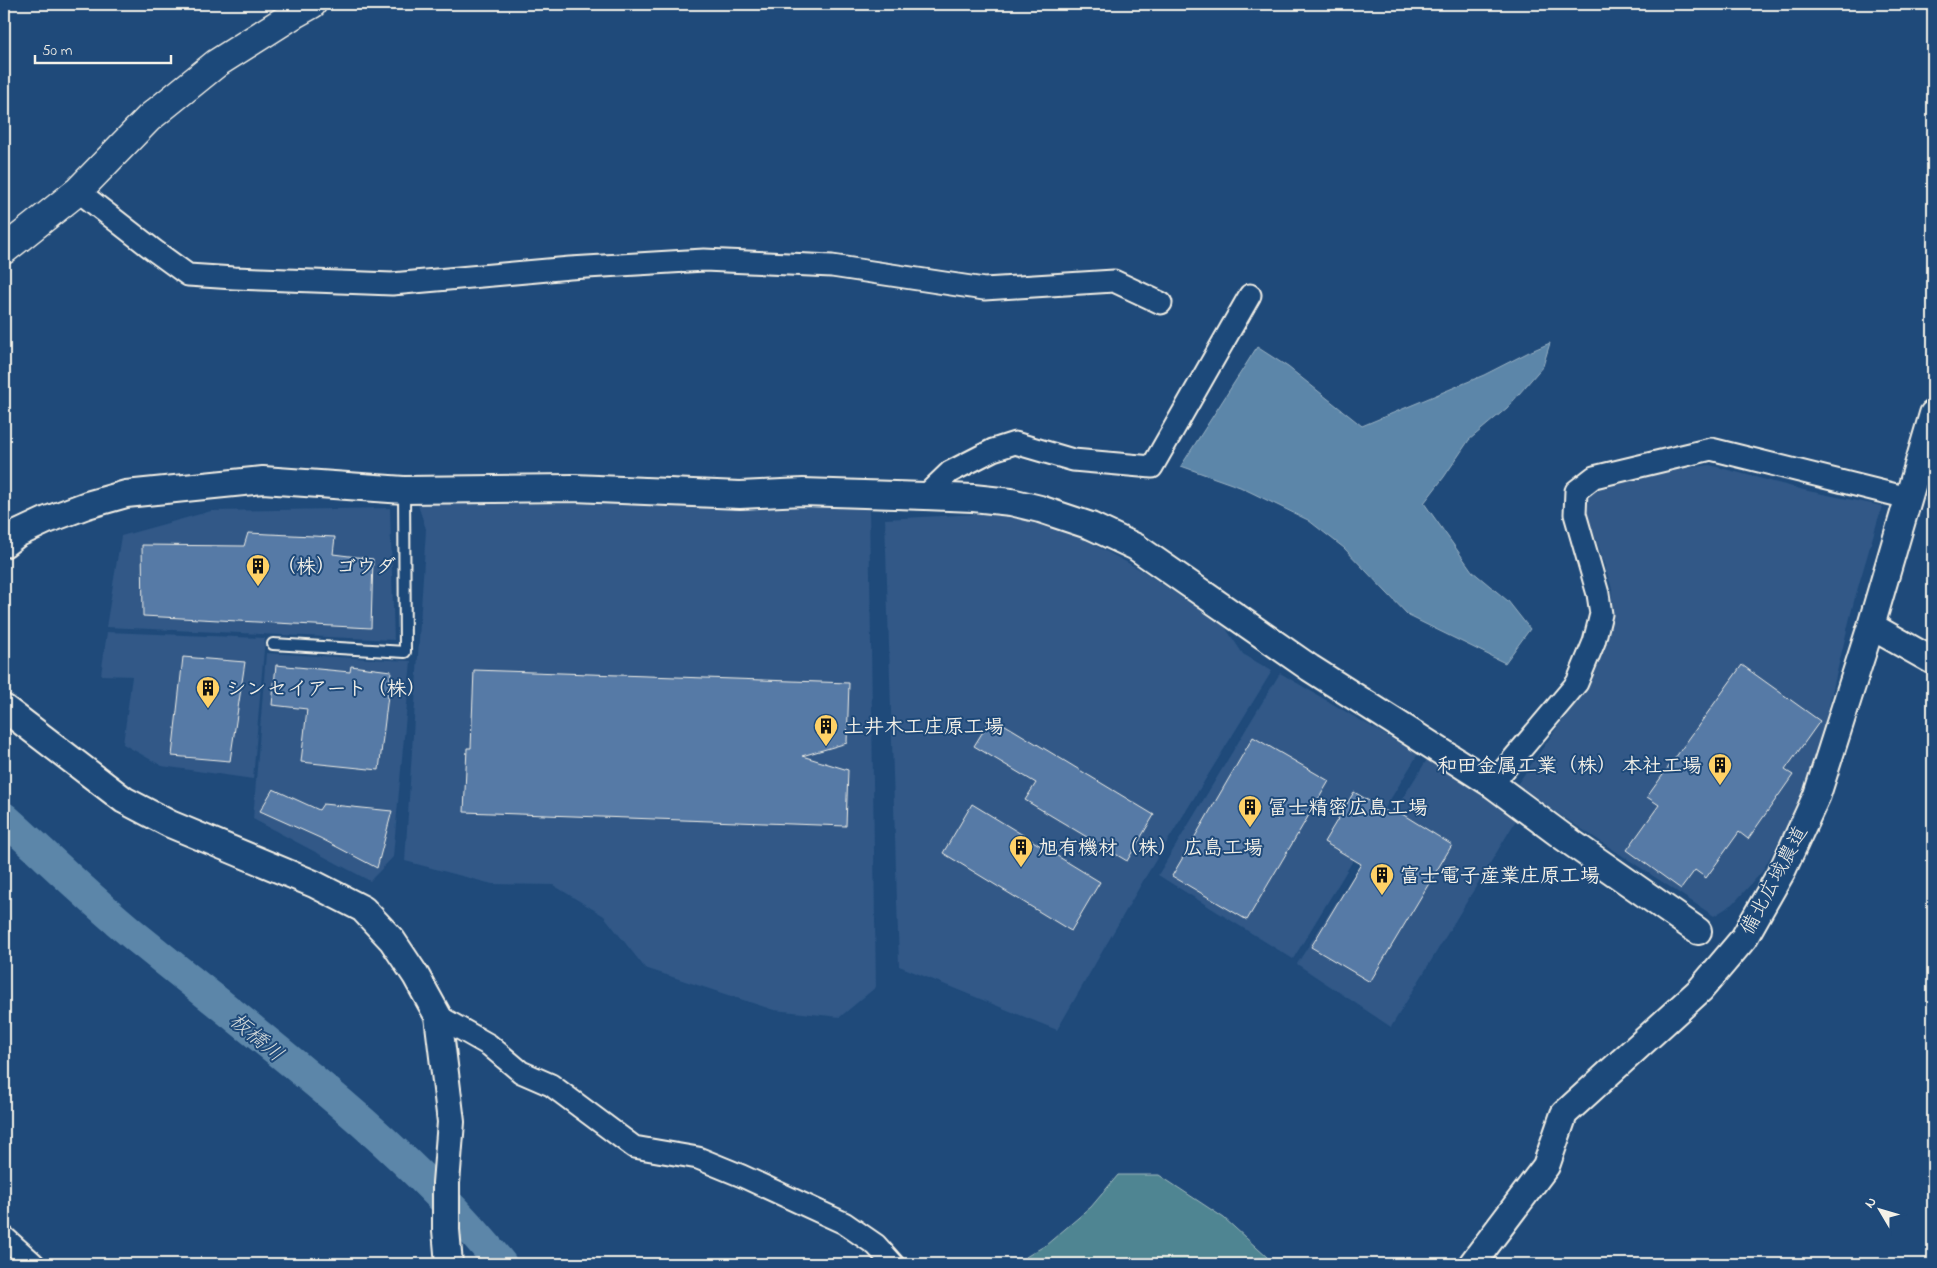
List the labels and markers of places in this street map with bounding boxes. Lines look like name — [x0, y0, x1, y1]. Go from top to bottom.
building icon: （株）ゴウダ — [245, 553, 271, 587]
place label: （株）ゴウダ — [276, 554, 396, 583]
building icon: シンセイアート（株） — [195, 675, 221, 709]
place label: シンセイアート（株） — [226, 676, 426, 705]
building icon: 土井木工庄原工場 — [813, 713, 839, 747]
place label: 土井木工庄原工場 — [844, 714, 1004, 743]
building icon: 和田金属工業（株） 本社工場 — [1707, 752, 1733, 786]
place label: 和田金属工業（株） 本社工場 — [1437, 753, 1702, 782]
building icon: 冨士精密広島工場 — [1237, 794, 1263, 828]
place label: 冨士精密広島工場 — [1268, 795, 1428, 824]
building icon: 旭有機材（株） 広島工場 — [1008, 834, 1034, 868]
place label: 旭有機材（株） 広島工場 — [1038, 835, 1263, 864]
building icon: 富士電子産業庄原工場 — [1369, 862, 1395, 896]
place label: 富士電子産業庄原工場 — [1400, 863, 1600, 892]

